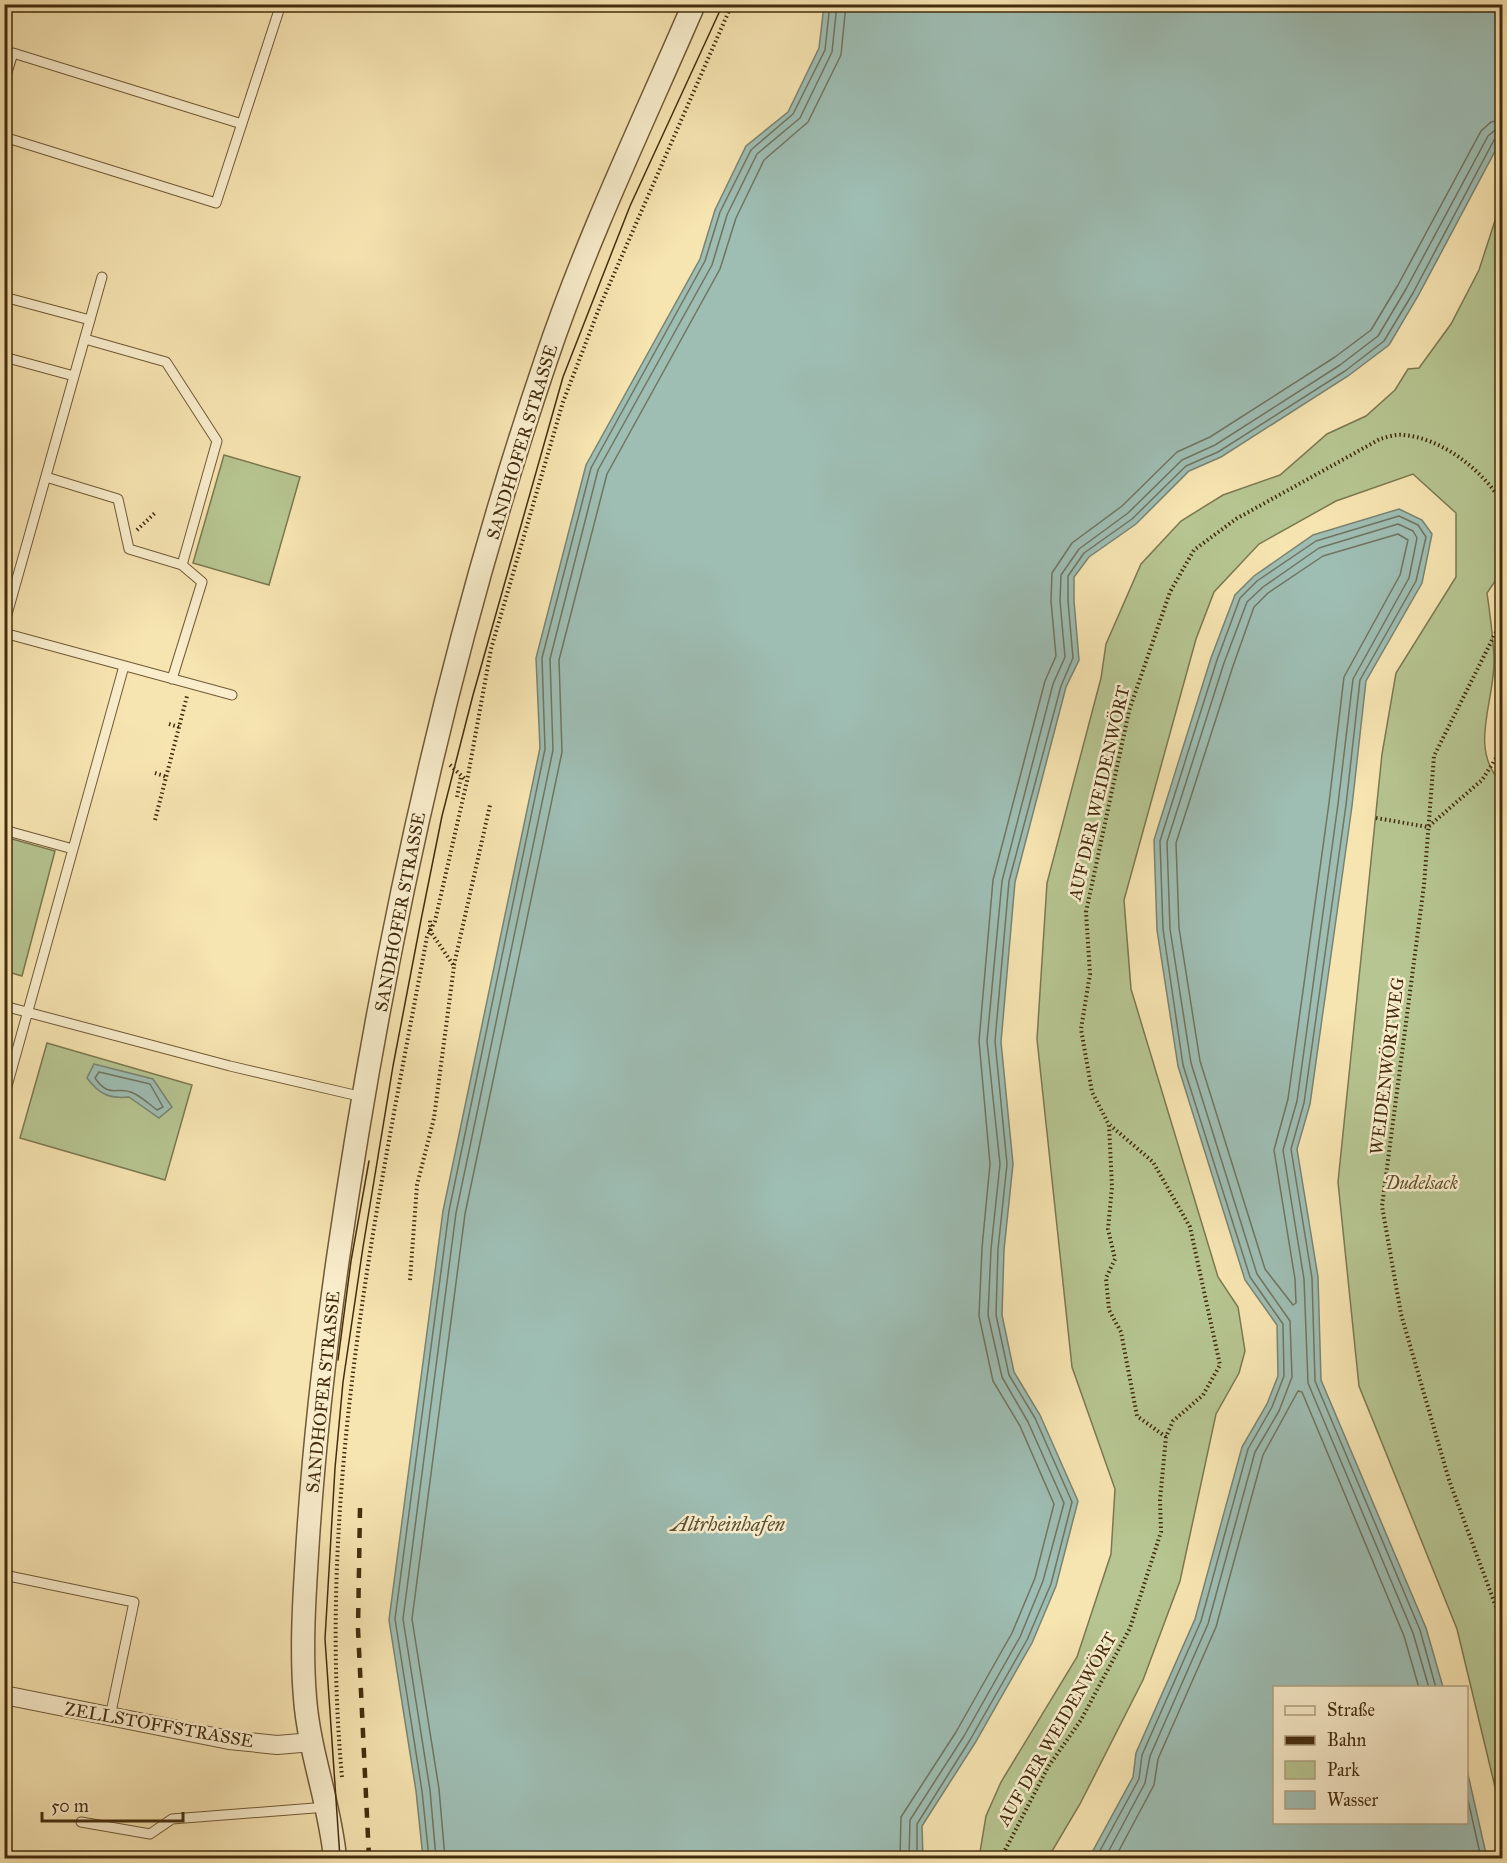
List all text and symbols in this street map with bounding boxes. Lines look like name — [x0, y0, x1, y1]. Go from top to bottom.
street label: SANDHOFER STRASSE — [482, 342, 562, 542]
street label: AUF DER WEIDENWÖRT — [1062, 683, 1134, 903]
street label: SANDHOFER STRASSE — [370, 810, 430, 1014]
street label: WEIDENWÖRTWEG — [1364, 976, 1409, 1156]
park label: Dudelsack — [1384, 1172, 1458, 1194]
street label: SANDHOFER STRASSE — [301, 1290, 345, 1494]
water label: Altrheinhafen — [669, 1512, 786, 1536]
street label: AUF DER WEIDENWÖRT — [991, 1628, 1121, 1830]
legend — [1273, 1686, 1468, 1824]
street label: ZELLSTOFFSTRASSE — [63, 1698, 255, 1752]
text: Straße — [1327, 1699, 1375, 1721]
text: Bahn — [1327, 1729, 1367, 1751]
text: Park — [1327, 1759, 1360, 1781]
scale bar — [42, 1785, 183, 1823]
text: Wasser — [1327, 1789, 1378, 1811]
text: 50 m — [51, 1795, 89, 1817]

